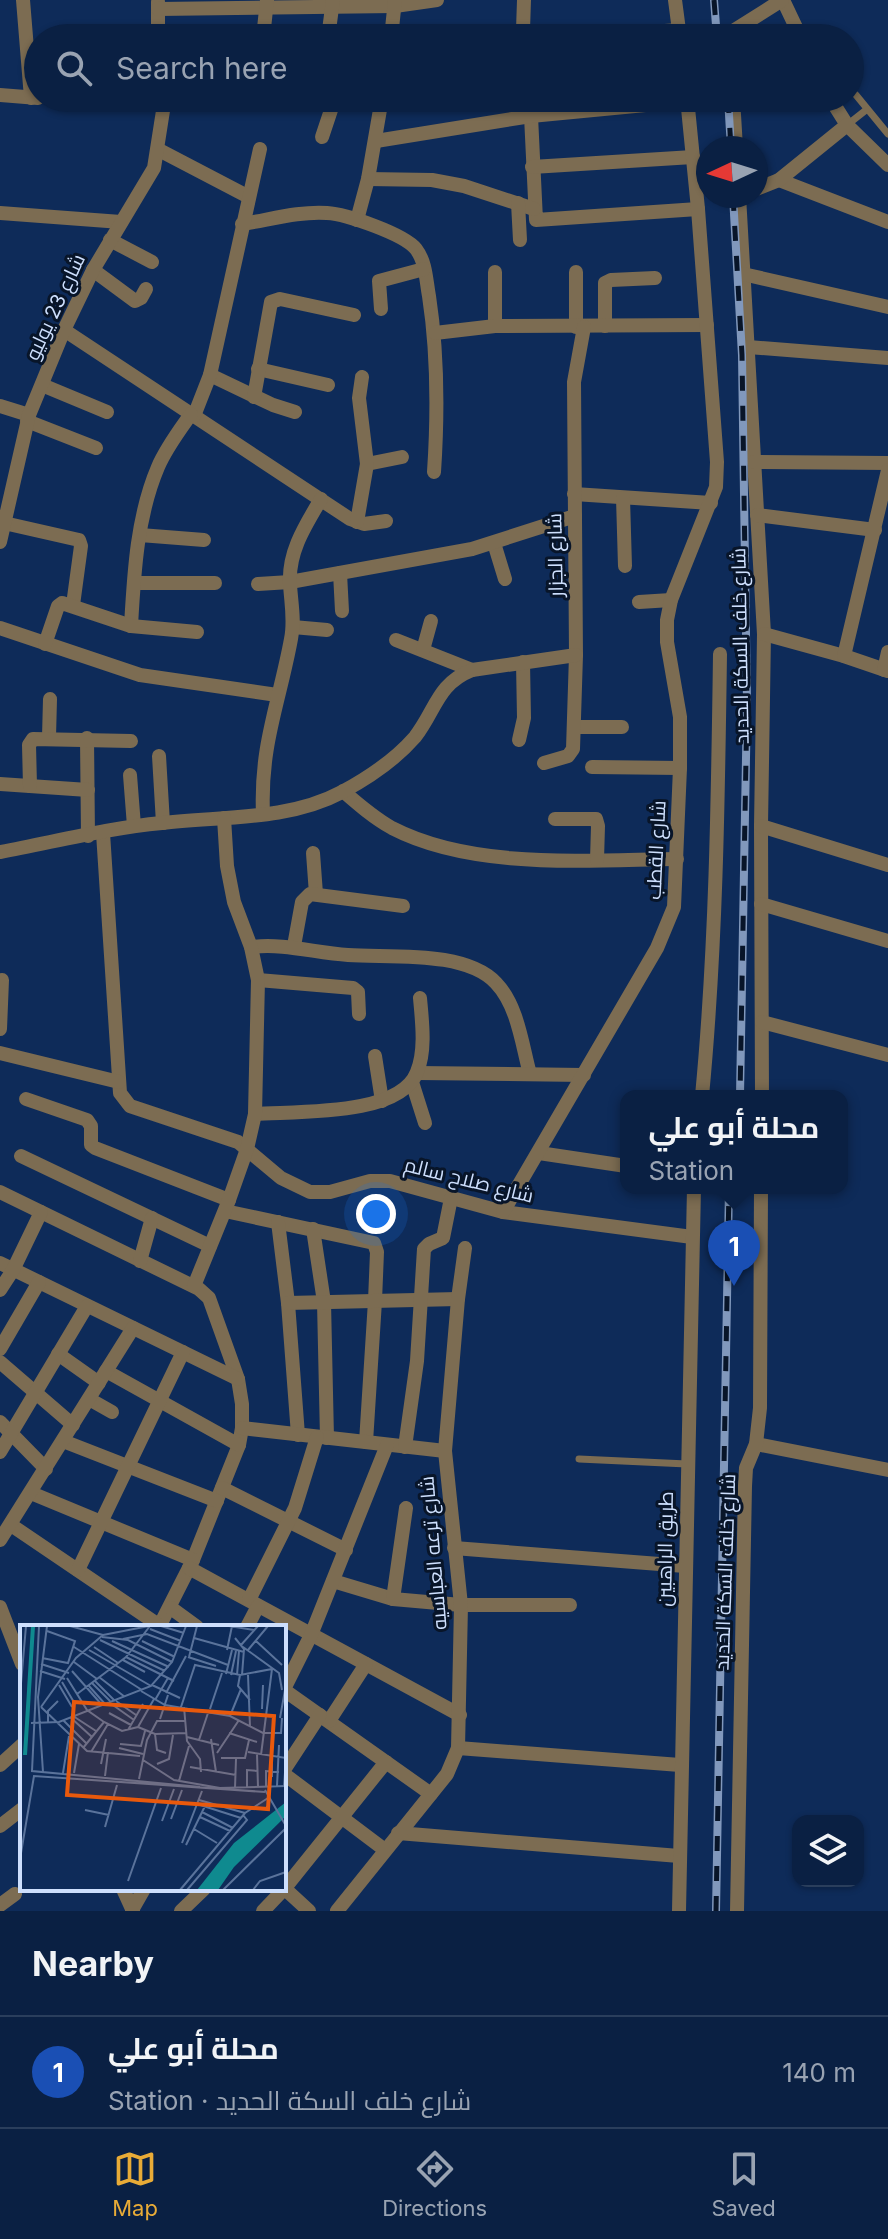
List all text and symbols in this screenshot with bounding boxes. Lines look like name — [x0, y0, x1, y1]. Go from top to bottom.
search box — [24, 24, 864, 112]
icon: search — [52, 46, 96, 90]
text: Search here — [116, 50, 288, 86]
north arrow — [696, 136, 768, 208]
street label: شارع 23 يوليو — [20, 250, 92, 365]
street label: شارع الجزار — [542, 513, 570, 598]
street label: شارع خلف السكة الحديد — [726, 548, 756, 744]
street label: شارع القطب — [641, 800, 673, 900]
popup — [620, 1090, 848, 1194]
text: محلة أبو علي — [649, 1109, 819, 1145]
street label: شارع صلاح سالم — [401, 1152, 536, 1210]
text: Station — [649, 1155, 734, 1186]
your location — [356, 1194, 396, 1234]
pin: 1 — [708, 1220, 760, 1286]
street label: شارع خلف السكة الحديد — [710, 1473, 742, 1671]
street label: شارع ترعه العباسيه — [414, 1475, 454, 1631]
street label: طريق الراهبين — [652, 1491, 679, 1607]
inset map — [20, 1625, 286, 1891]
map controls — [792, 1815, 864, 1887]
button: layers — [792, 1815, 864, 1887]
text: Nearby — [32, 1943, 154, 1984]
text: محلة أبو علي — [108, 2030, 279, 2066]
text: 1 — [52, 2057, 64, 2088]
text: 140 m — [782, 2057, 856, 2088]
text: Station · شارع خلف السكة الحديد — [108, 2085, 471, 2116]
tab: Map — [112, 2147, 158, 2221]
tab: Directions — [382, 2147, 487, 2221]
tab: Saved — [711, 2147, 776, 2221]

